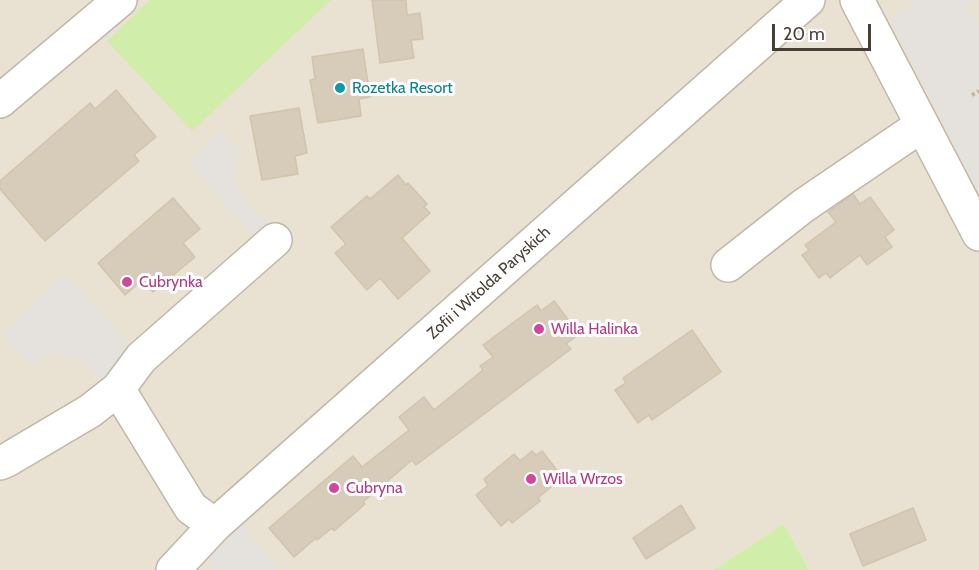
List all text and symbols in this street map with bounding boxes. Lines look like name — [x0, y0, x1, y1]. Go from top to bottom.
scale bar — [775, 12, 874, 50]
text: 20 m — [783, 23, 825, 45]
place label: Rozetka Resort — [352, 78, 453, 98]
marker: Rozetka Resort — [333, 81, 347, 95]
street label: Zofii i Witolda Paryskich — [424, 223, 554, 343]
place label: Cubrynka — [139, 272, 203, 292]
marker: Cubrynka — [120, 275, 134, 289]
place label: Willa Halinka — [551, 319, 638, 339]
marker: Willa Halinka — [532, 322, 546, 336]
place label: Willa Wrzos — [543, 469, 623, 489]
marker: Willa Wrzos — [524, 472, 538, 486]
place label: Cubryna — [346, 478, 403, 498]
marker: Cubryna — [327, 481, 341, 495]

